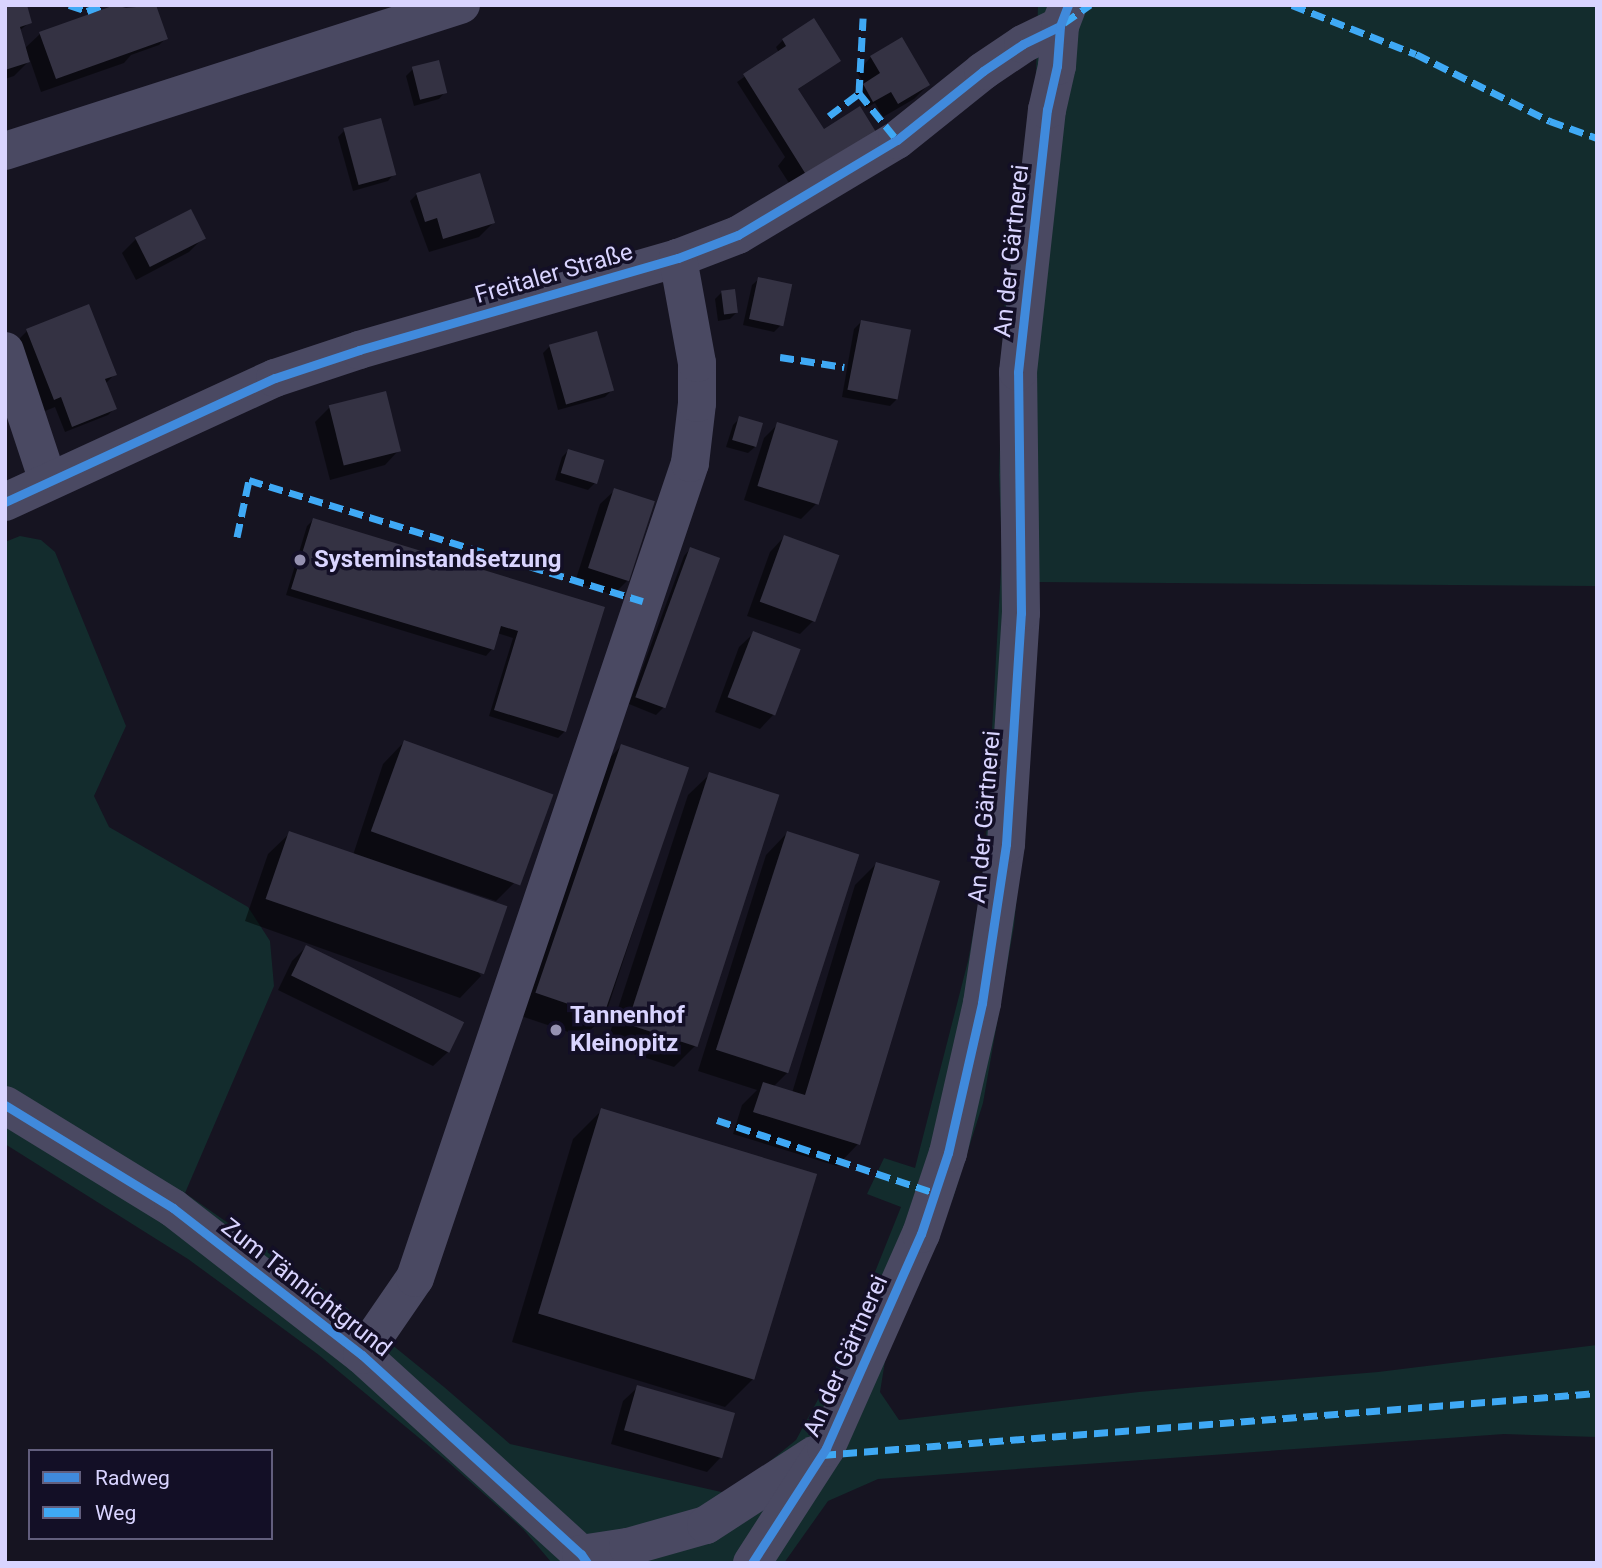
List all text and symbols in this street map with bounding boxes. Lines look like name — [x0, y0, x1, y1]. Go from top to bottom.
street label: An der Gärtnerei — [989, 163, 1035, 339]
street label: Freitaler Straße — [472, 238, 636, 310]
place label: Systeminstandsetzung — [314, 546, 561, 574]
marker: Systeminstandsetzung — [292, 552, 308, 568]
street label: An der Gärtnerei — [963, 729, 1007, 905]
place label: Tannenhof Kleinopitz — [570, 1002, 685, 1058]
marker: Tannenhof Kleinopitz — [548, 1022, 564, 1038]
street label: Zum Tännichtgrund — [215, 1213, 397, 1363]
street label: An der Gärtnerei — [798, 1271, 894, 1441]
legend — [28, 1449, 273, 1540]
text: Radweg — [95, 1466, 170, 1490]
text: Weg — [95, 1501, 136, 1525]

